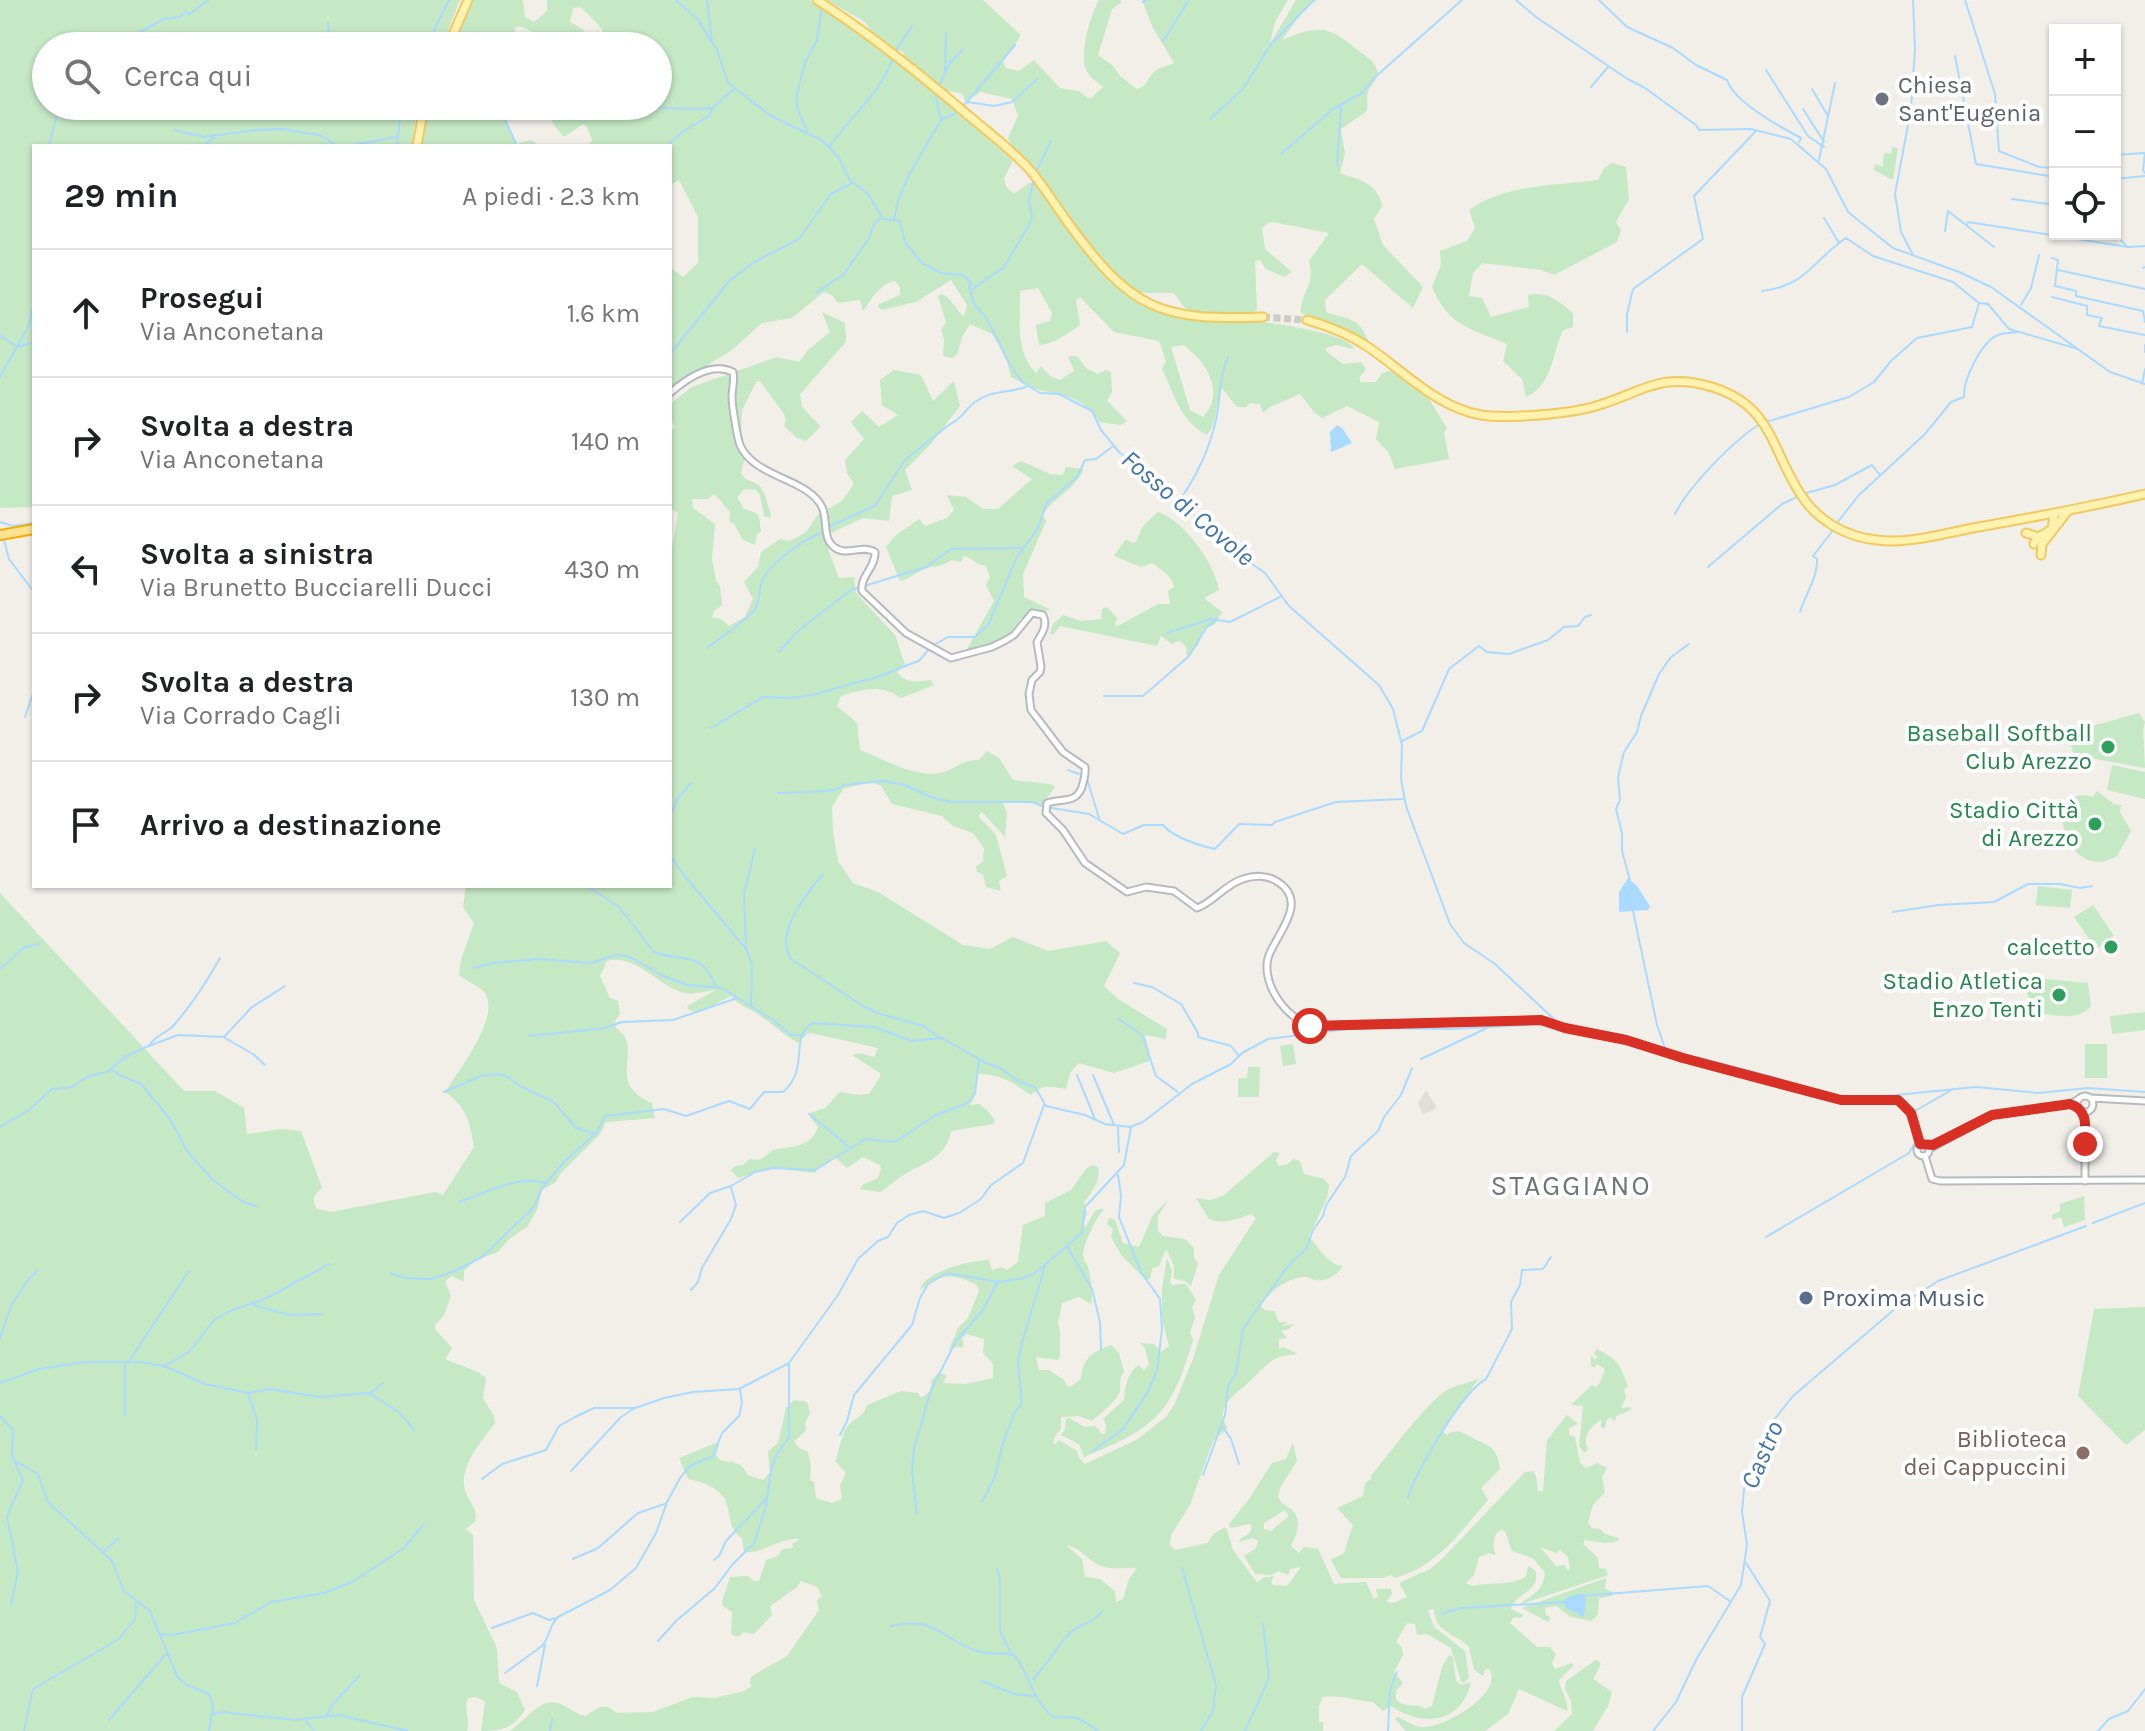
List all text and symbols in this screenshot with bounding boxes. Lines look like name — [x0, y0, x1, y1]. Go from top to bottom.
map controls — [2049, 24, 2121, 240]
button: + — [2049, 24, 2121, 96]
search box — [32, 32, 672, 120]
icon: search — [60, 54, 104, 98]
text: Cerca qui — [124, 58, 252, 94]
place label: Chiesa Sant'Eugenia — [1898, 71, 2041, 127]
marker: Chiesa Sant'Eugenia — [1873, 90, 1891, 108]
button: − — [2049, 96, 2121, 168]
button: locate — [2049, 168, 2121, 240]
text: 29 min — [64, 176, 179, 216]
text: A piedi · 2.3 km — [462, 181, 640, 212]
text: Prosegui — [140, 280, 264, 316]
icon: ahead — [64, 291, 108, 335]
text: 1.6 km — [567, 298, 640, 329]
text: Via Anconetana — [140, 316, 324, 347]
text: Svolta a destra — [140, 408, 354, 444]
icon: right — [64, 419, 108, 463]
text: 140 m — [571, 426, 640, 457]
water label: Fosso di Covole — [1115, 443, 1261, 573]
text: Via Anconetana — [140, 444, 324, 475]
text: Svolta a sinistra — [140, 536, 374, 572]
icon: left — [64, 547, 108, 591]
text: 430 m — [564, 554, 640, 585]
text: Via Brunetto Bucciarelli Ducci — [140, 572, 493, 603]
text: Svolta a destra — [140, 664, 354, 700]
icon: right — [64, 675, 108, 719]
text: 130 m — [570, 682, 640, 713]
text: Via Corrado Cagli — [140, 700, 342, 731]
place label: Baseball Softball Club Arezzo — [1907, 719, 2092, 775]
marker: Baseball Softball Club Arezzo — [2099, 738, 2117, 756]
place label: Stadio Città di Arezzo — [1949, 796, 2079, 852]
icon: arrive — [64, 803, 108, 847]
text: Arrivo a destinazione — [140, 807, 442, 843]
marker: Stadio Città di Arezzo — [2086, 815, 2104, 833]
place label: calcetto — [2007, 933, 2095, 961]
marker: calcetto — [2102, 938, 2120, 956]
place label: Stadio Atletica Enzo Tenti — [1882, 967, 2043, 1023]
marker: Stadio Atletica Enzo Tenti — [2050, 986, 2068, 1004]
route start — [1292, 1008, 1328, 1044]
route end — [2067, 1126, 2103, 1162]
district label: STAGGIANO — [1490, 1169, 1652, 1202]
place label: Proxima Music — [1822, 1284, 1985, 1312]
marker: Proxima Music — [1797, 1289, 1815, 1307]
water label: Castro — [1734, 1416, 1790, 1493]
place label: Biblioteca dei Cappuccini — [1904, 1425, 2067, 1481]
marker: Biblioteca dei Cappuccini — [2074, 1444, 2092, 1462]

